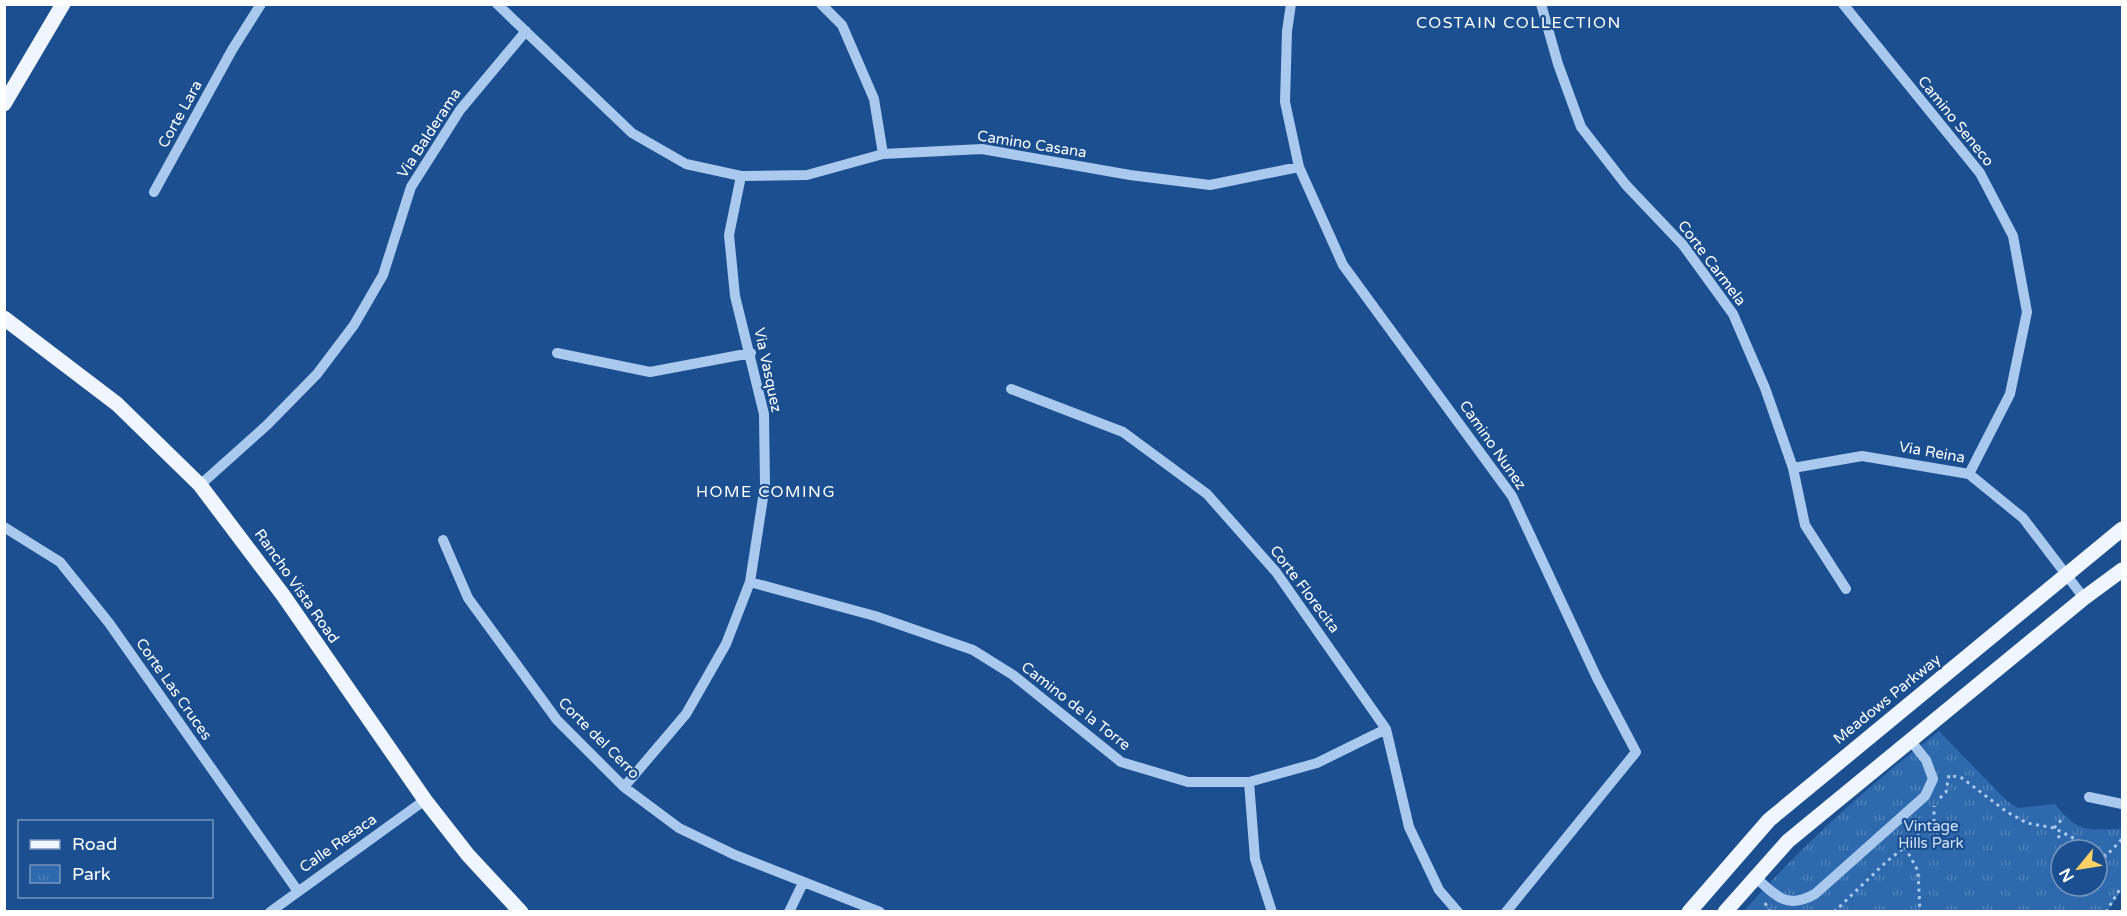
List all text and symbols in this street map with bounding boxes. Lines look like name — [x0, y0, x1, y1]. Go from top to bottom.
district label: COSTAIN COLLECTION — [1416, 13, 1622, 33]
street label: Camino Seneco — [1914, 72, 1998, 170]
street label: Corte Lara — [154, 77, 206, 151]
street label: Via Balderama — [393, 85, 465, 181]
street label: Camino Casana — [976, 126, 1088, 162]
street label: Corte Carmela — [1674, 217, 1750, 309]
street label: Via Vasquez — [750, 326, 786, 414]
street label: Camino Nunez — [1456, 397, 1530, 493]
street label: Via Reina — [1898, 437, 1966, 467]
district label: HOME COMING — [696, 482, 836, 502]
street label: Rancho Vista Road — [251, 525, 343, 647]
street label: Corte Florecita — [1266, 542, 1344, 636]
street label: Corte Las Cruces — [132, 635, 216, 743]
street label: Meadows Parkway — [1830, 650, 1944, 748]
street label: Camino de la Torre — [1018, 658, 1134, 754]
street label: Corte del Cerro — [555, 694, 643, 782]
street label: Calle Resaca — [296, 810, 380, 876]
park label: Vintage Hills Park — [1898, 817, 1964, 852]
legend — [18, 820, 213, 898]
text: Road — [72, 833, 117, 855]
north arrow — [2049, 838, 2109, 898]
text: Park — [72, 863, 111, 885]
text: N — [2055, 864, 2079, 886]

